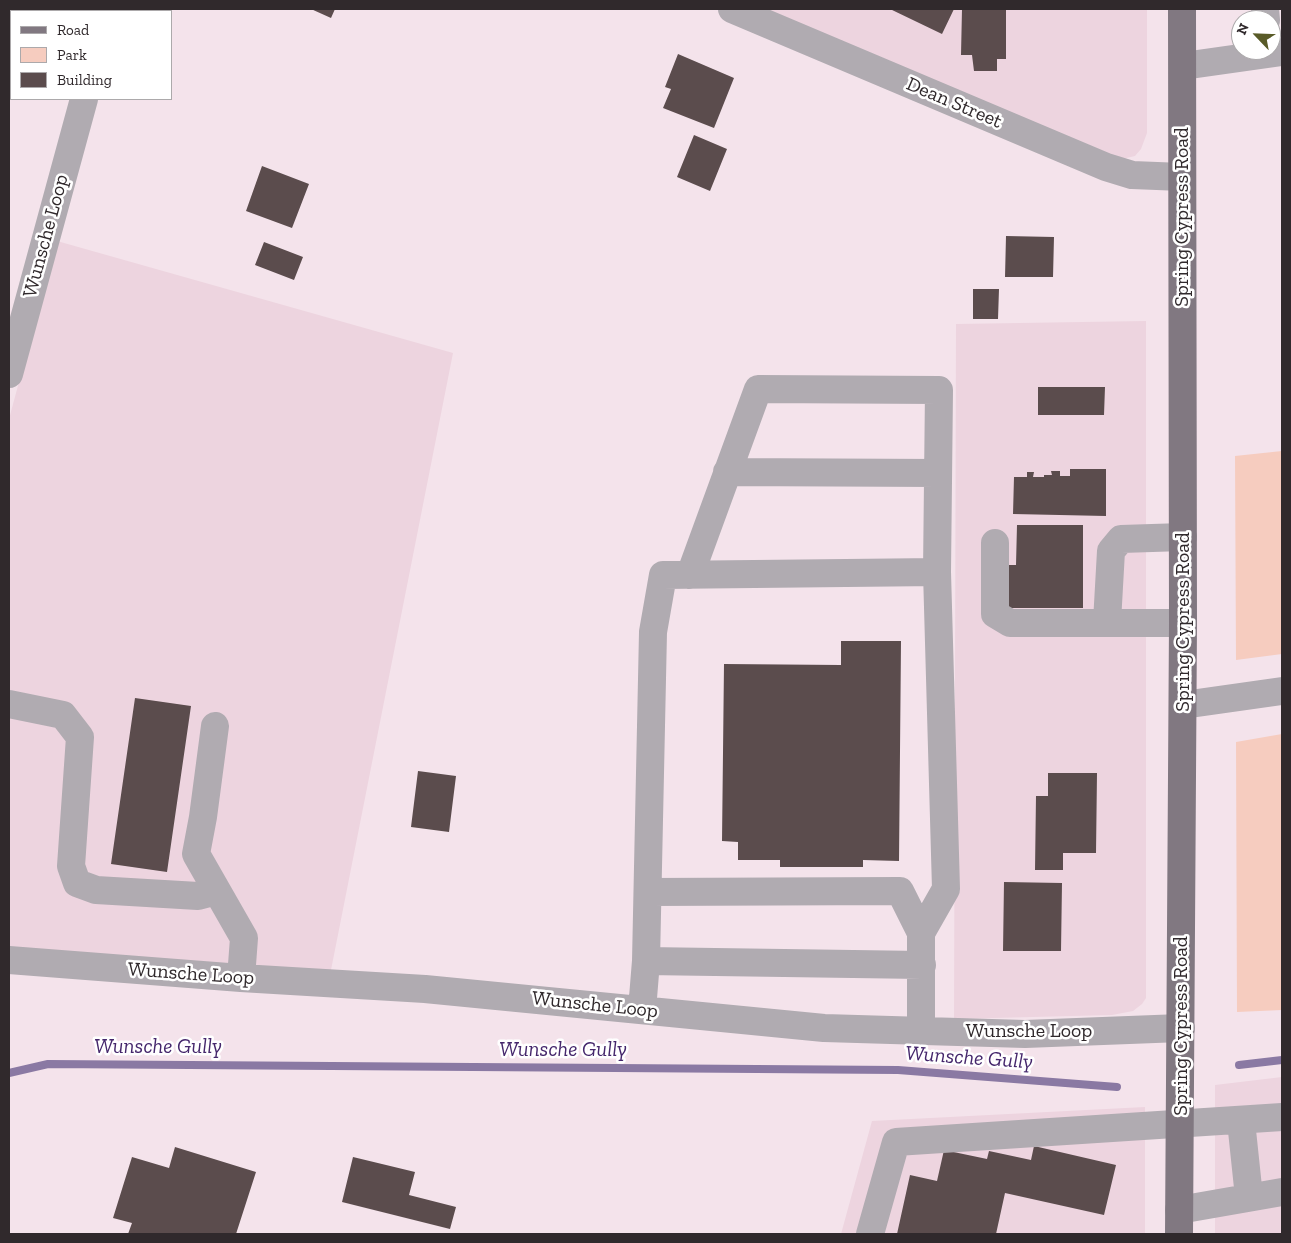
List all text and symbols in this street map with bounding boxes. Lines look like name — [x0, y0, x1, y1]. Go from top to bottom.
legend — [10, 10, 172, 100]
north arrow — [1231, 10, 1281, 60]
text: Road — [57, 21, 89, 39]
text: N — [1233, 21, 1253, 37]
text: Park — [57, 46, 87, 64]
text: Building — [57, 71, 112, 89]
street label: Dean Street — [902, 72, 1006, 134]
street label: Spring Cypress Road — [1170, 127, 1194, 307]
street label: Wunsche Loop — [18, 172, 74, 300]
street label: Spring Cypress Road — [1171, 532, 1195, 712]
street label: Spring Cypress Road — [1169, 936, 1193, 1116]
street label: Wunsche Loop — [127, 958, 255, 990]
street label: Wunsche Loop — [531, 986, 659, 1024]
street label: Wunsche Loop — [966, 1019, 1092, 1043]
water label: Wunsche Gully — [94, 1034, 222, 1060]
water label: Wunsche Gully — [499, 1037, 627, 1063]
water label: Wunsche Gully — [904, 1041, 1034, 1075]

